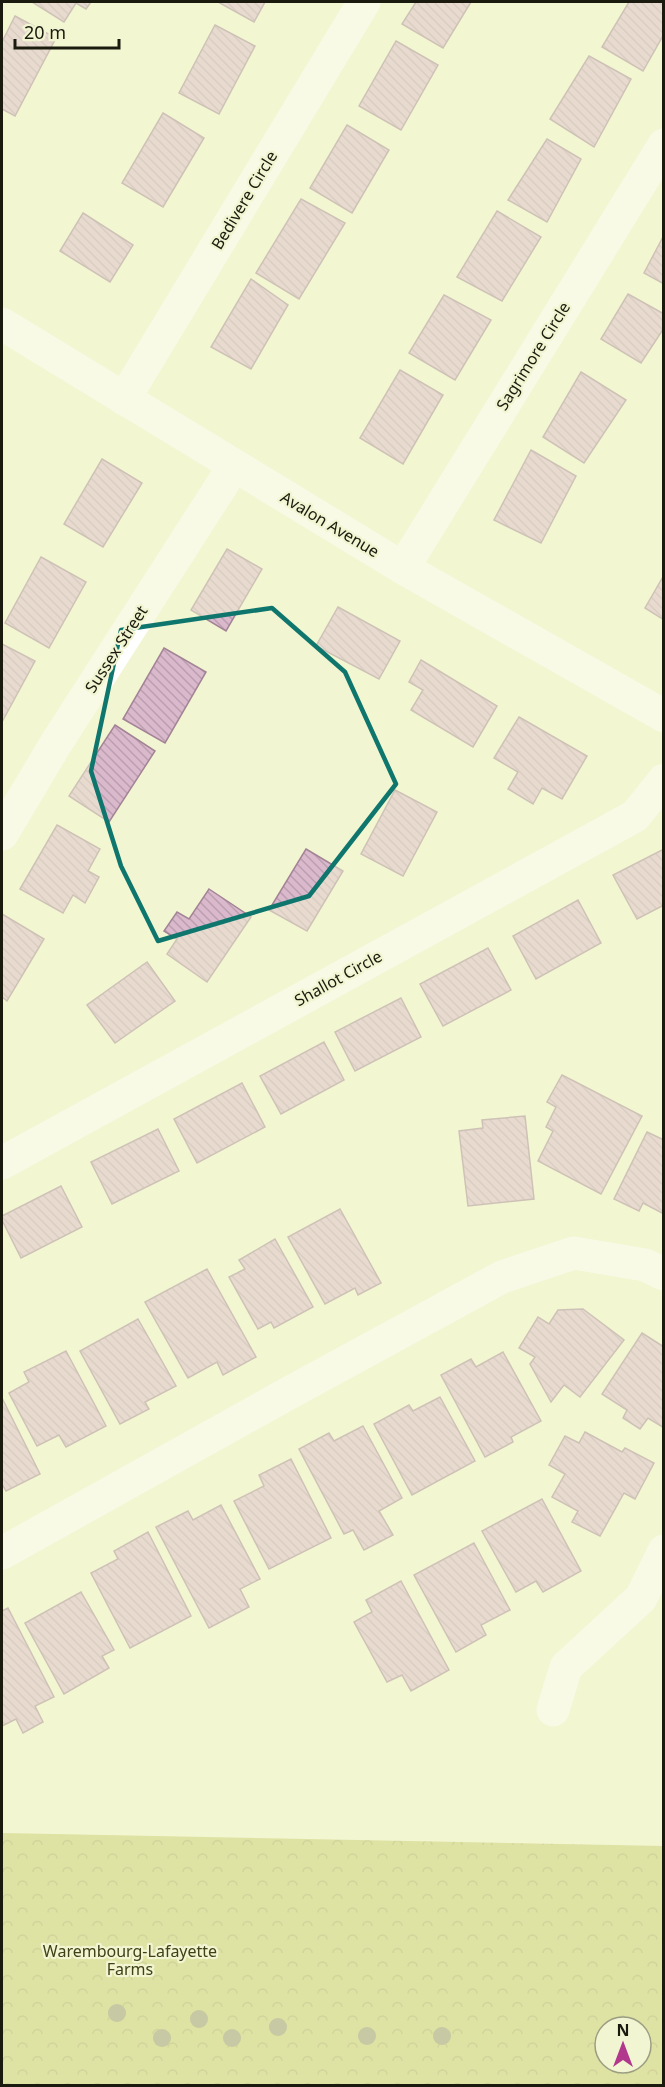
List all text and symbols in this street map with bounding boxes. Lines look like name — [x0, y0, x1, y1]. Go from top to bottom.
scale bar — [15, 12, 118, 50]
text: 20 m — [24, 20, 66, 44]
street label: Bedivere Circle — [206, 147, 282, 253]
street label: Sagrimore Circle — [491, 298, 575, 414]
street label: Avalon Avenue — [277, 486, 383, 562]
street label: Sussex Street — [80, 601, 153, 697]
street label: Shallot Circle — [290, 945, 386, 1011]
park label: Warembourg-Lafayette Farms — [43, 1940, 217, 1980]
north arrow — [593, 2015, 653, 2075]
text: N — [616, 2019, 630, 2041]

